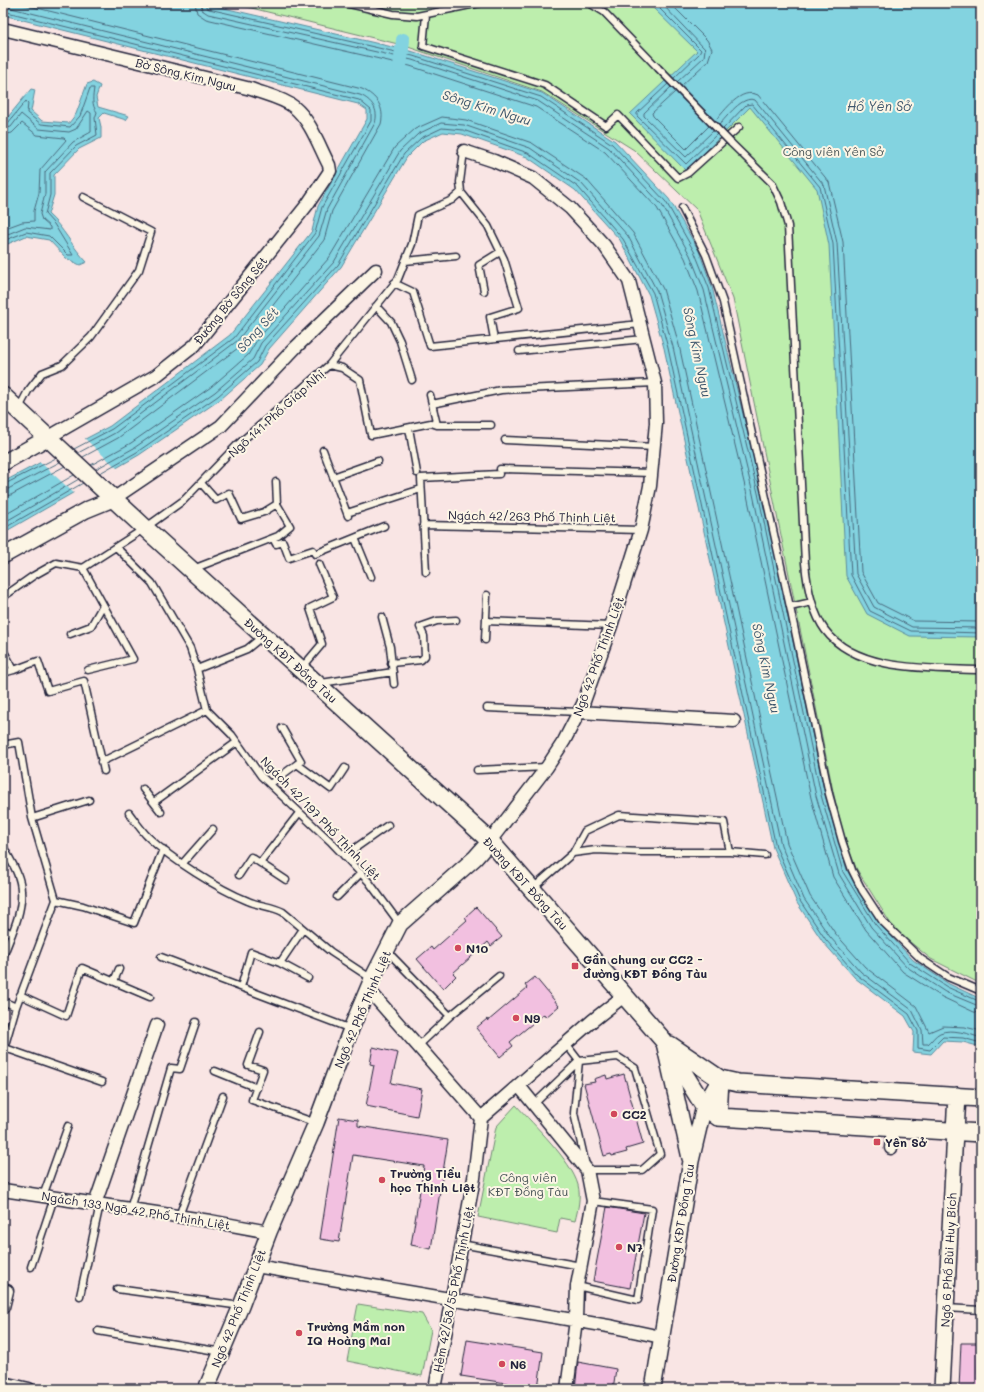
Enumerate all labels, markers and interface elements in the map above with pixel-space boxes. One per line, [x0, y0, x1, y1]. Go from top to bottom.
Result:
street label: Bờ Sông Kim Ngưu [134, 54, 238, 94]
water label: Sông Kim Ngưu [441, 85, 533, 129]
water label: Hồ Yên Sở [847, 97, 912, 114]
park label: Công viên Yên Sở [783, 143, 884, 159]
street label: Đường Bờ Sông Sét [190, 253, 270, 347]
water label: Sông Sét [233, 303, 281, 355]
water label: Sông Kim Ngưu [680, 305, 716, 399]
street label: Ngõ 141 Phố Giáp Nhị [225, 366, 327, 460]
street label: Ngách 42/263 Phố Thịnh Liệt [448, 507, 616, 525]
street label: Ngõ 42 Phố Thịnh Liệt [569, 594, 627, 718]
street label: Đường KĐT Đồng Tàu [241, 614, 341, 706]
water label: Sông Kim Ngưu [749, 621, 785, 715]
street label: Ngách 42/197 Phố Thịnh Liệt [258, 753, 384, 883]
street label: Đường KĐT Đồng Tàu [480, 833, 572, 933]
place label: N10 [466, 940, 488, 956]
marker: N10 [453, 943, 463, 953]
street label: Ngõ 42 Phố Thịnh Liệt [330, 948, 394, 1070]
place label: Gần chung cư CC2 - đường KĐT Đồng Tàu [583, 951, 708, 981]
marker: Gần chung cư CC2 - đường KĐT Đồng Tàu [570, 961, 580, 971]
place label: N9 [524, 1010, 540, 1026]
marker: N9 [511, 1013, 521, 1023]
place label: CC2 [622, 1106, 647, 1122]
marker: CC2 [609, 1109, 619, 1119]
place label: Yên Sở [885, 1134, 928, 1150]
marker: Yên Sở [872, 1137, 882, 1147]
street label: Đường KĐT Đồng Tàu [663, 1162, 697, 1284]
place label: Trường Tiểu học Thịnh Liệt [390, 1165, 476, 1195]
park label: Công viên KĐT Đồng Tàu [488, 1169, 568, 1199]
marker: Trường Tiểu học Thịnh Liệt [377, 1175, 387, 1185]
street label: Ngách 133 Ngõ 42 Phố Thịnh Liệt [41, 1187, 231, 1233]
street label: Ngõ 6 Phố Bùi Huy Bích [936, 1192, 960, 1328]
street label: Hẻm 42/58/55 Phố Thịnh Liệt [429, 1204, 477, 1374]
place label: N7 [627, 1239, 643, 1255]
marker: N7 [614, 1242, 624, 1252]
street label: Ngõ 42 Phố Thịnh Liệt [207, 1246, 269, 1370]
place label: Trường Mầm non IQ Hoàng Mai [307, 1318, 405, 1348]
marker: Trường Mầm non IQ Hoàng Mai [294, 1328, 304, 1338]
place label: N6 [510, 1356, 526, 1372]
marker: N6 [497, 1359, 507, 1369]

